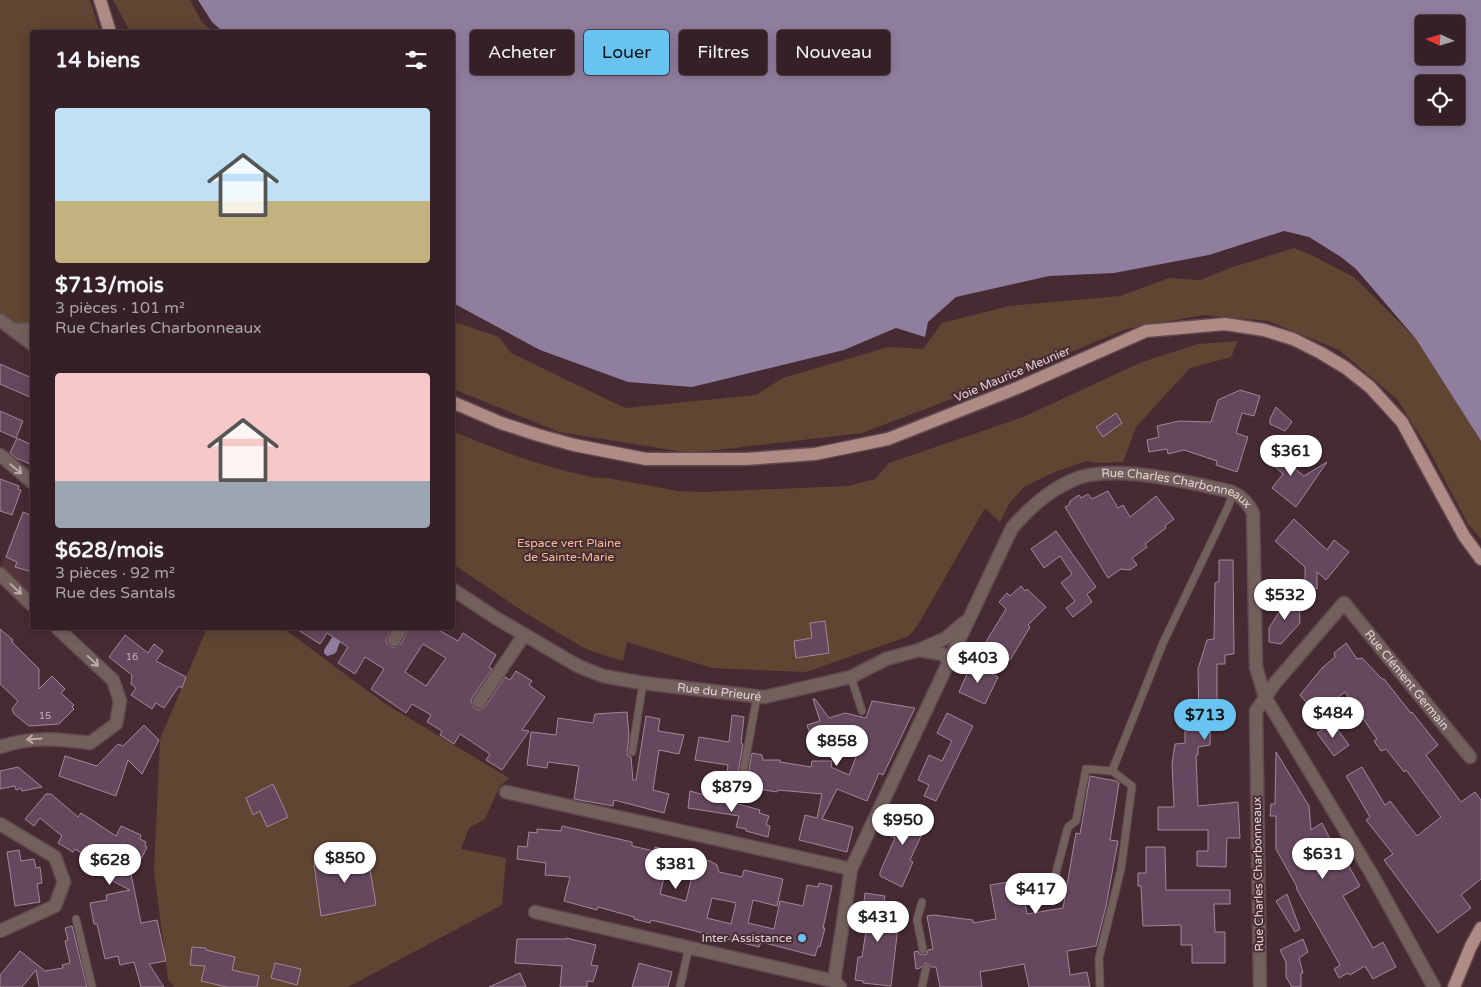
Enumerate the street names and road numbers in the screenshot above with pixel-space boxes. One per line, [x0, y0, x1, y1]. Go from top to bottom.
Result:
street label: Voie Maurice Meunier [952, 343, 1072, 405]
street label: Rue Charles Charbonneaux [1101, 466, 1255, 511]
street label: Rue Clément Germain [1362, 627, 1452, 733]
street label: Rue du Prieuré [676, 680, 762, 704]
street label: Rue Charles Charbonneaux [1250, 796, 1266, 952]

